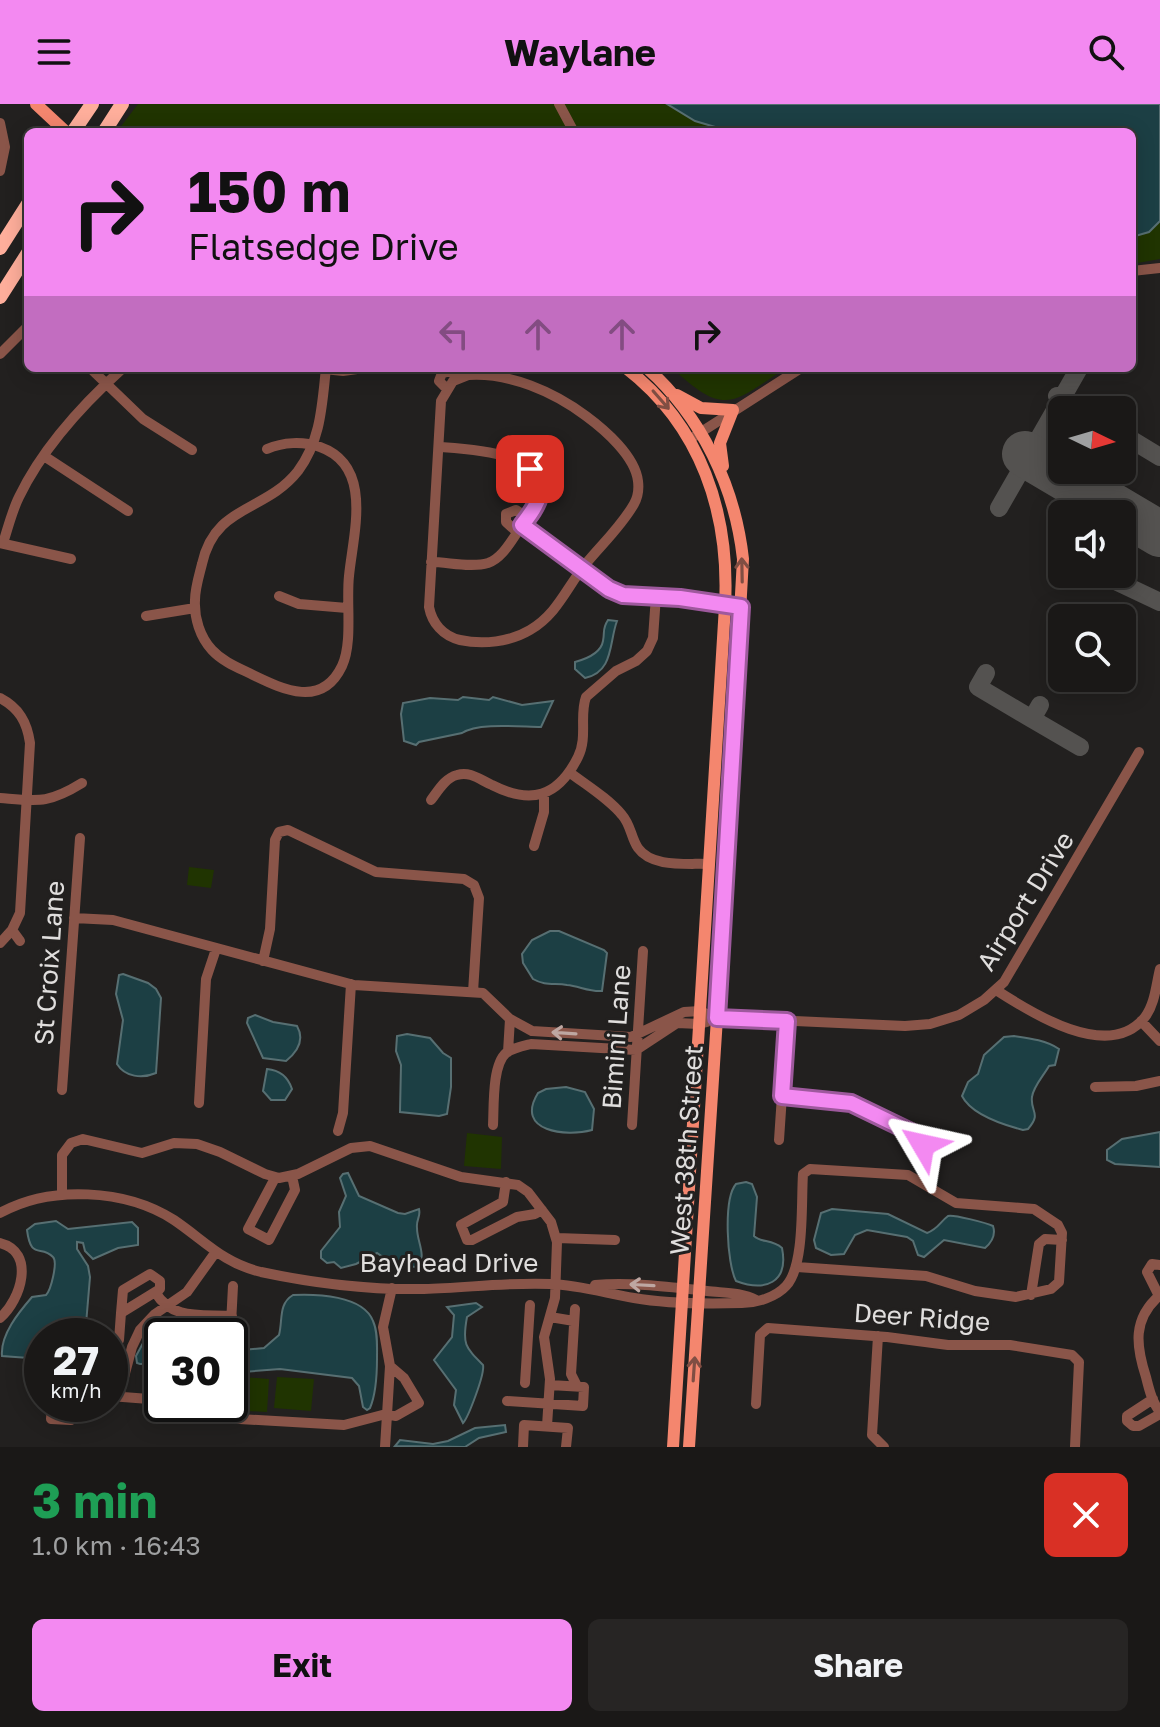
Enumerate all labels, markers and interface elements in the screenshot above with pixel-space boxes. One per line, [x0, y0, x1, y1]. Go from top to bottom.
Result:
icon: menu [32, 30, 76, 74]
icon: search [1084, 30, 1128, 74]
text: Waylane [504, 31, 656, 74]
text: 150 m [188, 157, 350, 224]
icon: right [56, 160, 160, 264]
text: Flatsedge Drive [188, 225, 459, 268]
icon: left [432, 312, 476, 356]
icon: ahead [516, 312, 560, 356]
icon: ahead [600, 312, 644, 356]
icon: right [684, 312, 728, 356]
one-way arrow [652, 390, 670, 410]
north arrow [1048, 396, 1136, 484]
map controls [1048, 396, 1136, 692]
pin [496, 435, 564, 503]
icon: arrive [508, 447, 552, 491]
button: sound [1048, 500, 1136, 588]
one-way arrow [734, 557, 750, 584]
button: search [1048, 604, 1136, 692]
street label: Airport Drive [970, 826, 1080, 976]
street label: St Croix Lane [28, 880, 70, 1046]
street label: Bimini Lane [595, 964, 637, 1110]
one-way arrow [551, 1025, 577, 1040]
street label: West 38th Street [663, 1044, 709, 1256]
position arrow [881, 1103, 965, 1187]
street label: Bayhead Drive [360, 1247, 538, 1278]
one-way arrow [629, 1278, 656, 1293]
street label: Deer Ridge [853, 1297, 991, 1337]
speed limit sign: 30 [144, 1318, 248, 1422]
text: 27 [53, 1336, 99, 1384]
one-way arrow [687, 1356, 702, 1383]
text: km/h [51, 1378, 101, 1402]
text: 3 min [32, 1471, 157, 1529]
button: close [1044, 1473, 1128, 1557]
text: 1.0 km · 16:43 [32, 1530, 201, 1561]
button: Exit [32, 1619, 572, 1711]
button: Share [588, 1619, 1128, 1711]

